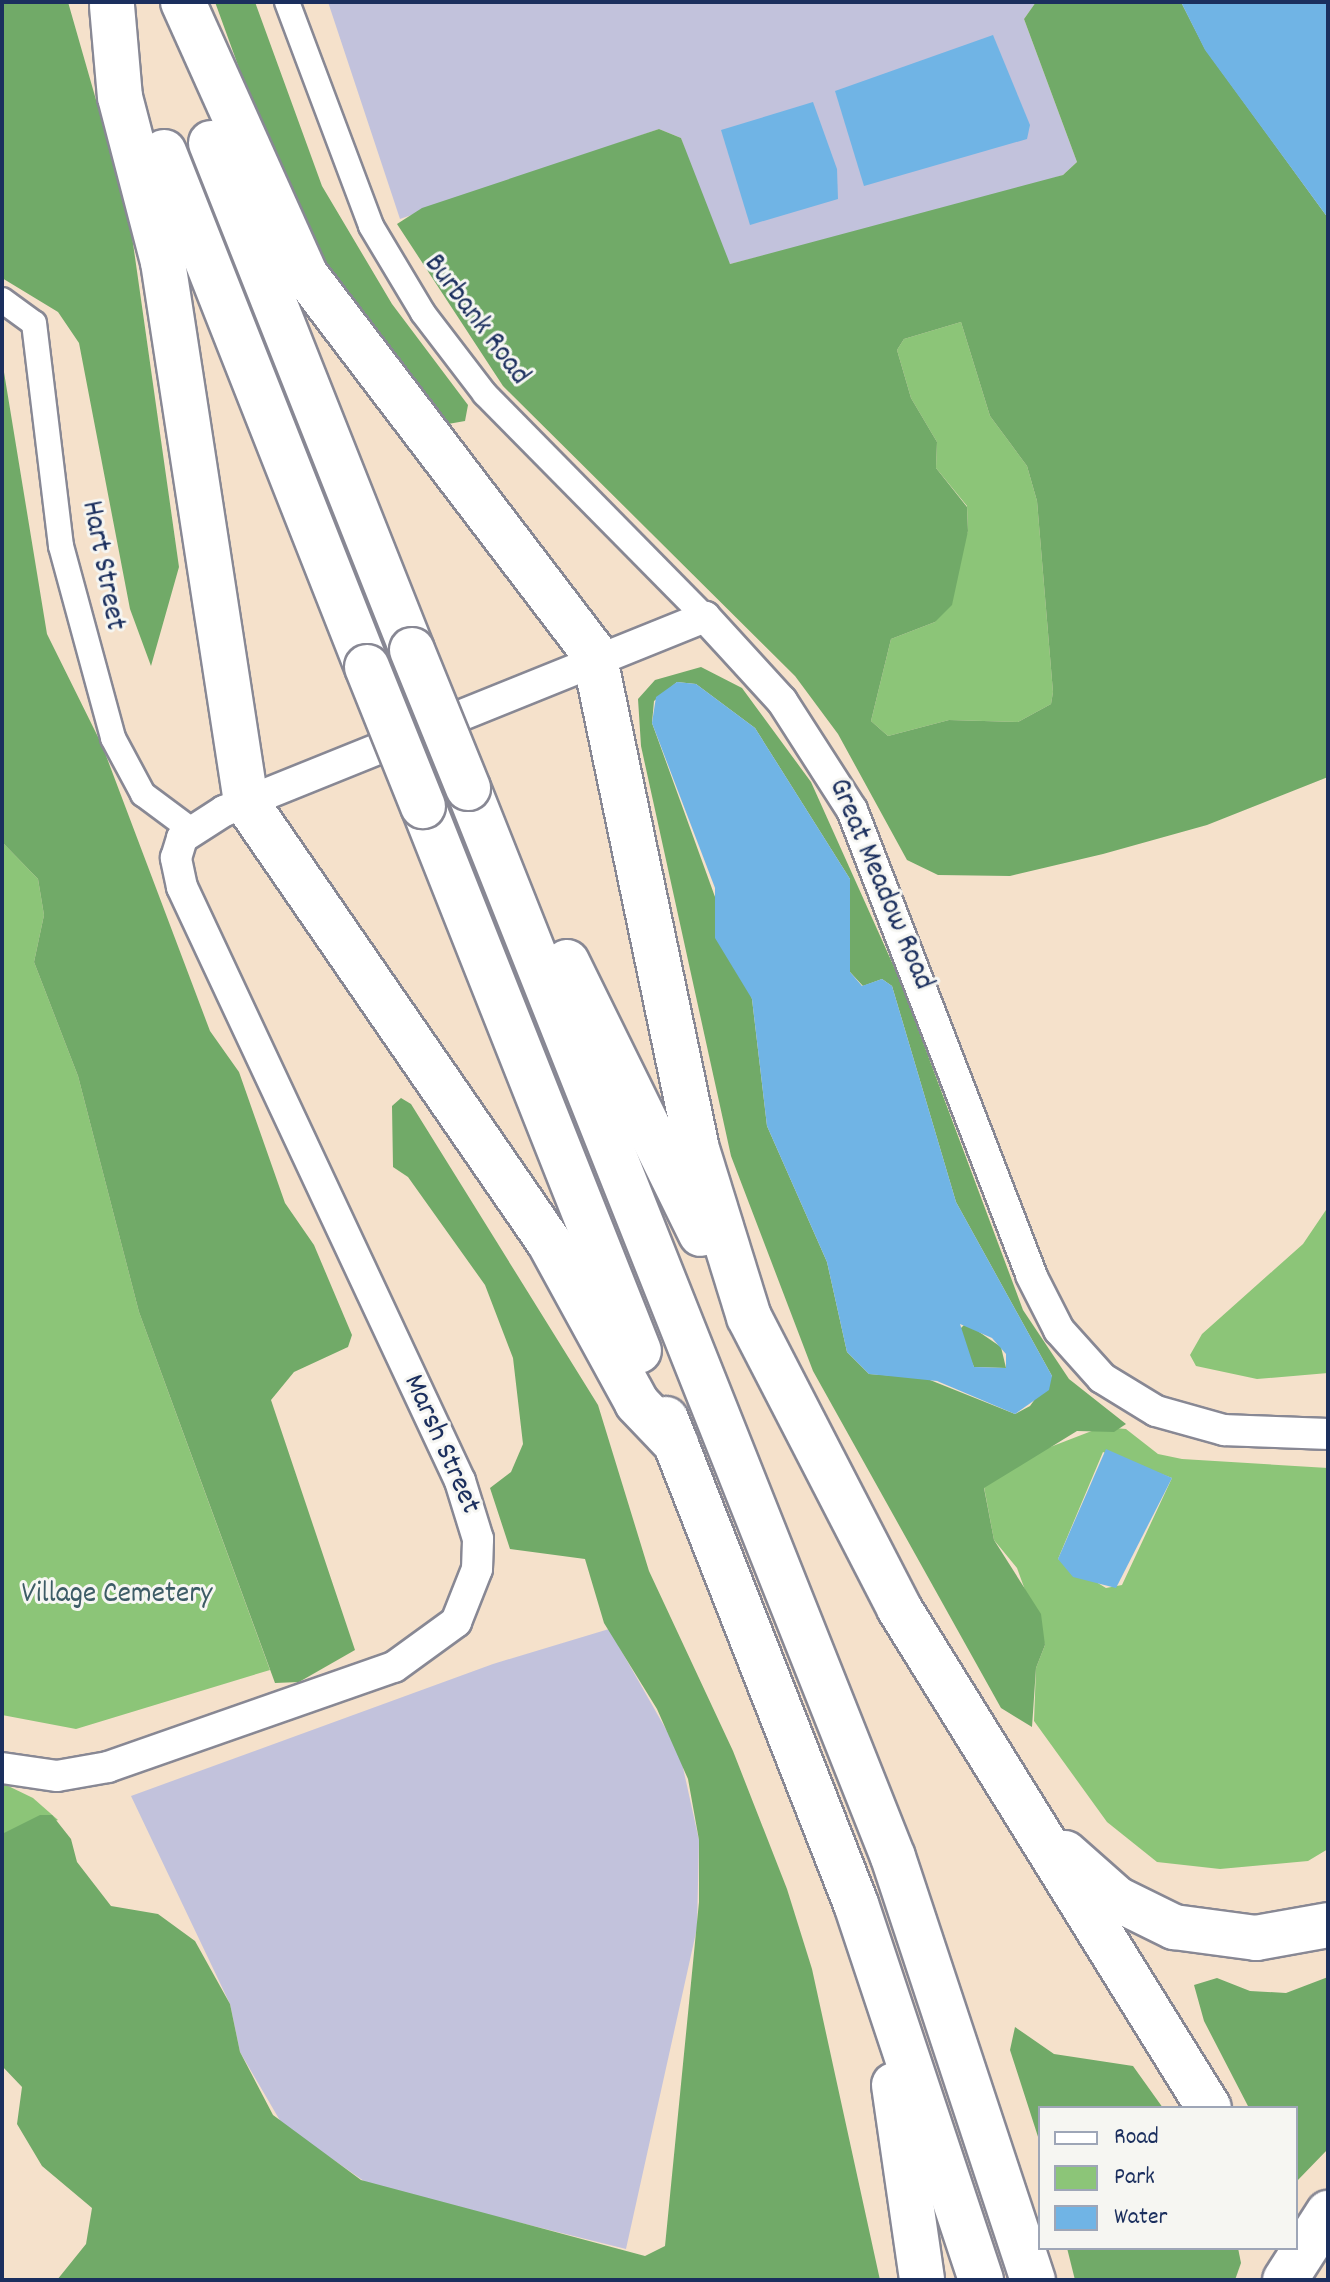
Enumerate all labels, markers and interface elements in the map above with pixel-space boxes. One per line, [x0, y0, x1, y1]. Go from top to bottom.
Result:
street label: Burbank Road [414, 248, 536, 394]
street label: Hart Street [71, 498, 131, 634]
street label: Great Meadow Road [818, 774, 940, 996]
street label: Marsh Street [393, 1370, 487, 1520]
park label: Village Cemetery [22, 1578, 212, 1614]
legend [1038, 2106, 1298, 2250]
text: Road [1114, 2121, 1159, 2155]
text: Park [1114, 2161, 1155, 2195]
text: Water [1114, 2201, 1167, 2235]

